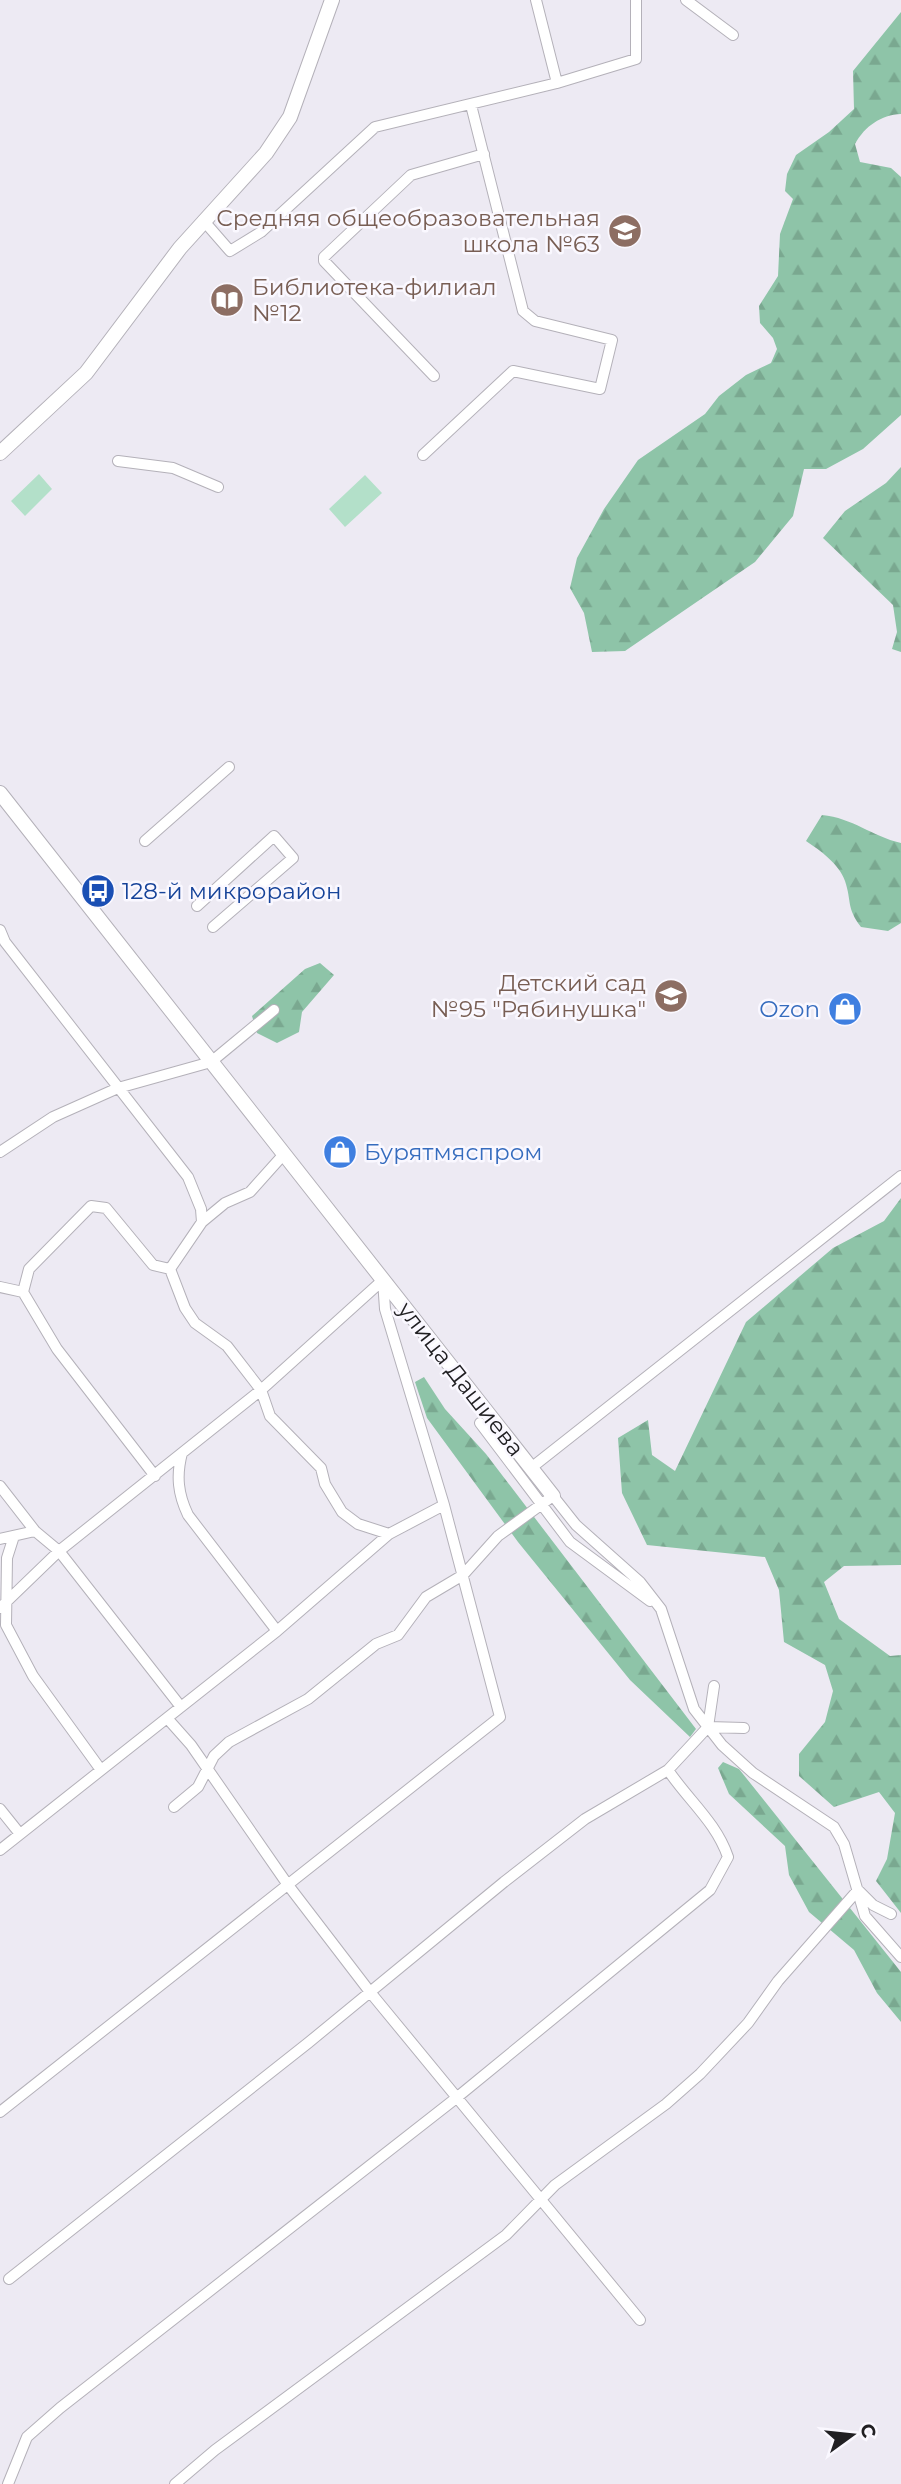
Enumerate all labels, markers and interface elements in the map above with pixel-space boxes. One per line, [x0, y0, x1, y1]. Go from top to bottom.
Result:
place label: Средняя общеобразовательная школа №63 [216, 204, 600, 258]
school or university icon: Средняя общеобразовательная школа №63 [606, 212, 644, 250]
place label: Библиотека-филиал №12 [252, 273, 496, 327]
library icon: Библиотека-филиал №12 [208, 281, 246, 319]
bus stop icon: 128-й микрорайон [79, 872, 117, 910]
place label: 128-й микрорайон [122, 877, 342, 905]
place label: Детский сад №95 "Рябинушка" [431, 969, 646, 1023]
school or university icon: Детский сад №95 "Рябинушка" [652, 977, 690, 1015]
shop icon: Ozon [826, 990, 864, 1028]
place label: Ozon [759, 995, 820, 1023]
shop icon: Бурятмяспром [321, 1133, 359, 1171]
place label: Бурятмяспром [364, 1138, 543, 1166]
street label: улица Дашиева [391, 1295, 530, 1462]
north arrow [817, 2400, 887, 2470]
text: С [855, 2421, 881, 2441]

